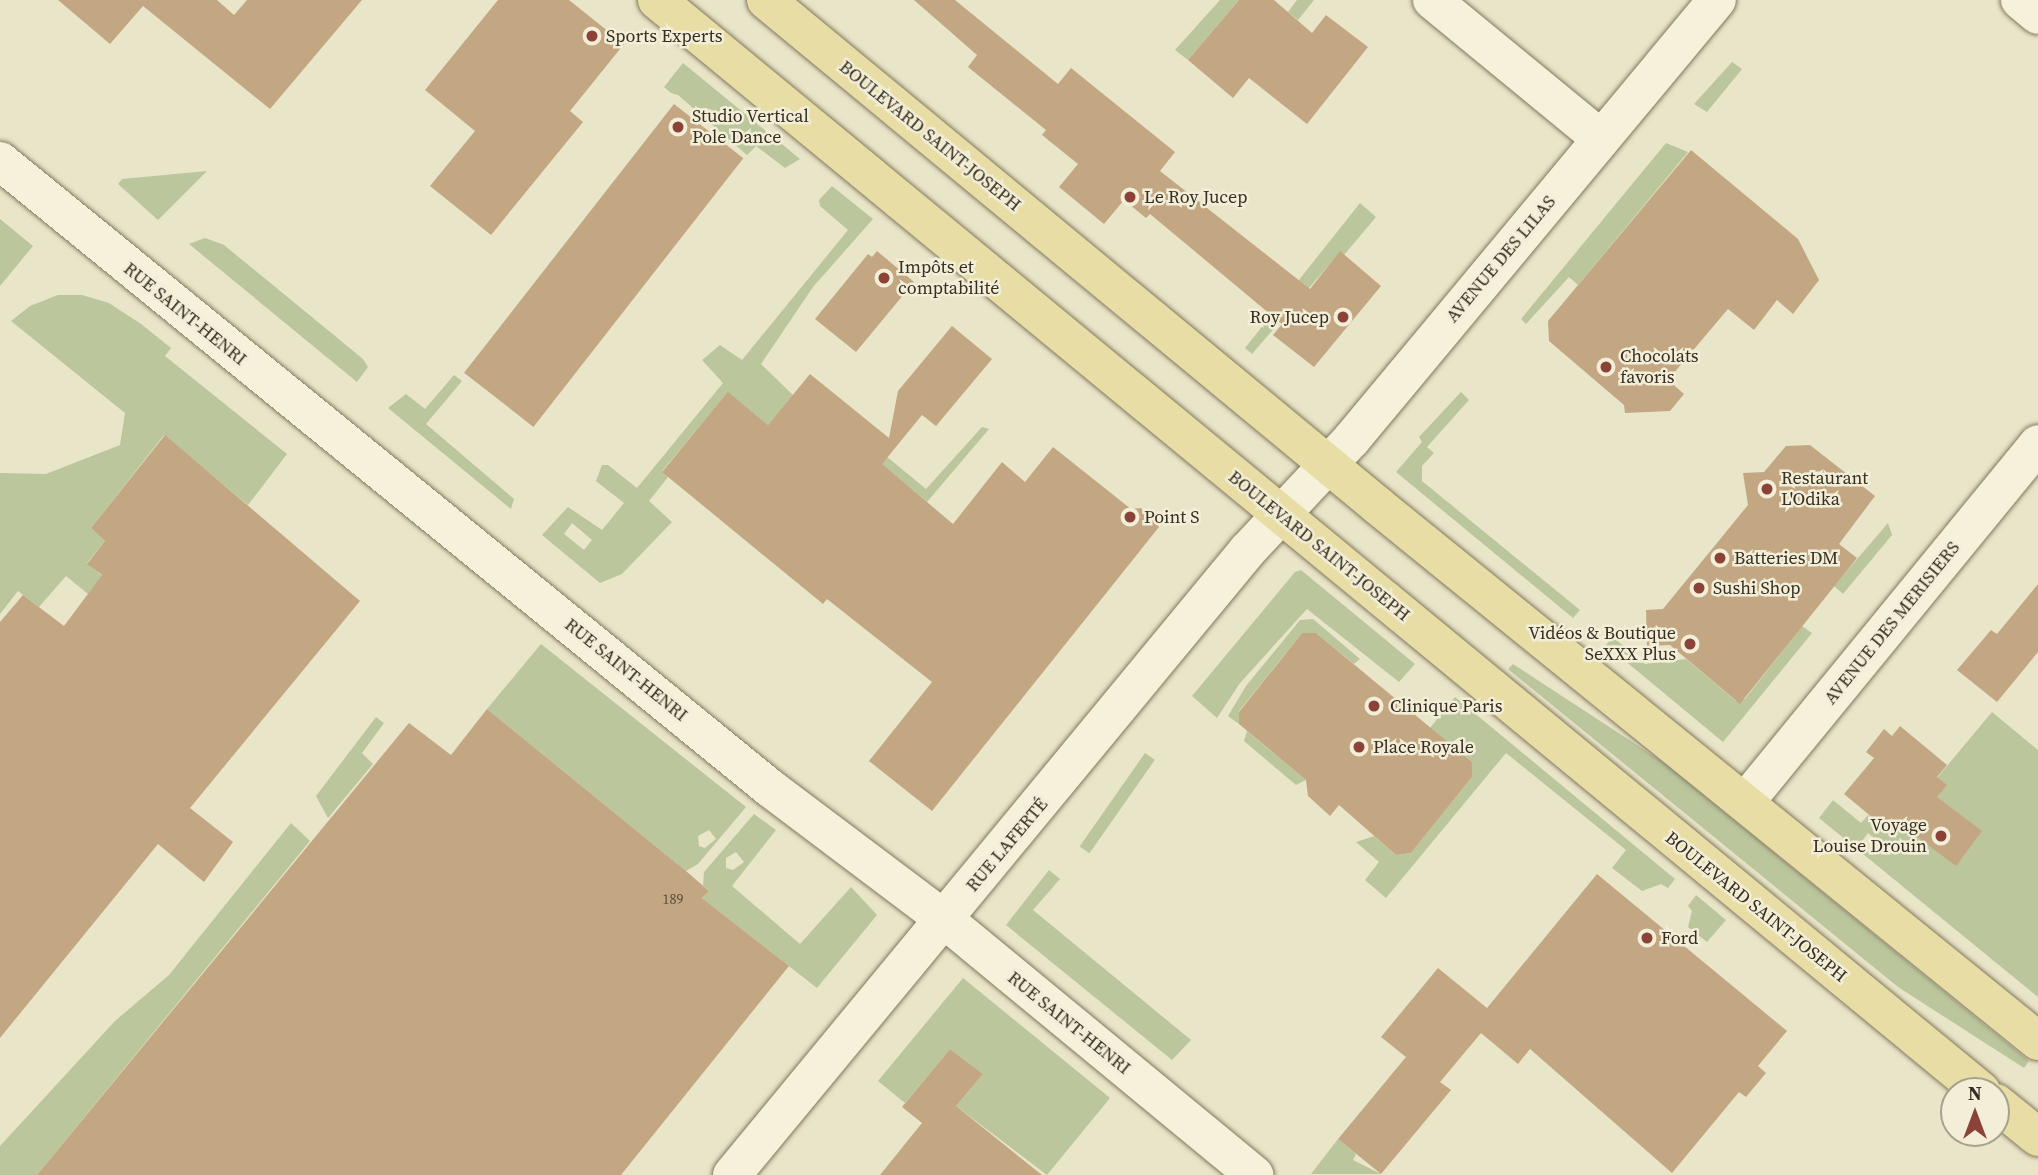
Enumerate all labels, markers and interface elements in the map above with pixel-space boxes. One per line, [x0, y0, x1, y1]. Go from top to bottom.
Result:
place label: Sports Experts [606, 25, 722, 47]
marker: Sports Experts [584, 28, 600, 44]
street label: BOULEVARD SAINT-JOSEPH [835, 56, 1025, 216]
place label: Studio Vertical Pole Dance [692, 106, 809, 148]
marker: Studio Vertical Pole Dance [670, 119, 686, 135]
place label: Le Roy Jucep [1144, 186, 1248, 208]
marker: Le Roy Jucep [1122, 189, 1138, 205]
street label: AVENUE DES LILAS [1442, 191, 1560, 327]
place label: Impôts et comptabilité [898, 257, 999, 300]
street label: RUE SAINT-HENRI [119, 258, 251, 370]
marker: Impôts et comptabilité [876, 270, 892, 286]
place label: Roy Jucep [1250, 306, 1329, 328]
marker: Roy Jucep [1335, 309, 1351, 325]
place label: Chocolats favoris [1620, 346, 1699, 388]
marker: Chocolats favoris [1598, 359, 1614, 375]
street label: BOULEVARD SAINT-JOSEPH [1224, 466, 1414, 626]
place label: Restaurant L'Odika [1781, 468, 1868, 510]
marker: Restaurant L'Odika [1759, 481, 1775, 497]
place label: Point S [1144, 506, 1200, 528]
marker: Point S [1122, 509, 1138, 525]
street label: AVENUE DES MERISIERS [1820, 537, 1964, 709]
place label: Batteries DM [1734, 547, 1838, 569]
marker: Batteries DM [1712, 550, 1728, 566]
place label: Sushi Shop [1713, 577, 1801, 599]
marker: Sushi Shop [1691, 580, 1707, 596]
street label: RUE SAINT-HENRI [560, 614, 692, 726]
place label: Vidéos & Boutique SeXXX Plus [1528, 623, 1676, 666]
marker: Vidéos & Boutique SeXXX Plus [1682, 636, 1698, 652]
place label: Clinique Paris [1390, 695, 1503, 717]
marker: Clinique Paris [1364, 696, 1384, 716]
place label: Place Royale [1373, 736, 1474, 758]
marker: Place Royale [1351, 739, 1367, 755]
street label: RUE LAFERTÉ [962, 794, 1052, 896]
place label: Voyage Louise Drouin [1813, 815, 1927, 858]
street label: BOULEVARD SAINT-JOSEPH [1661, 827, 1851, 987]
marker: Voyage Louise Drouin [1933, 828, 1949, 844]
house number: 189 [663, 891, 683, 907]
place label: Ford [1661, 927, 1698, 949]
marker: Ford [1639, 930, 1655, 946]
street label: RUE SAINT-HENRI [1003, 967, 1135, 1079]
north arrow [1940, 1077, 2010, 1147]
text: N [1968, 1080, 1982, 1106]

